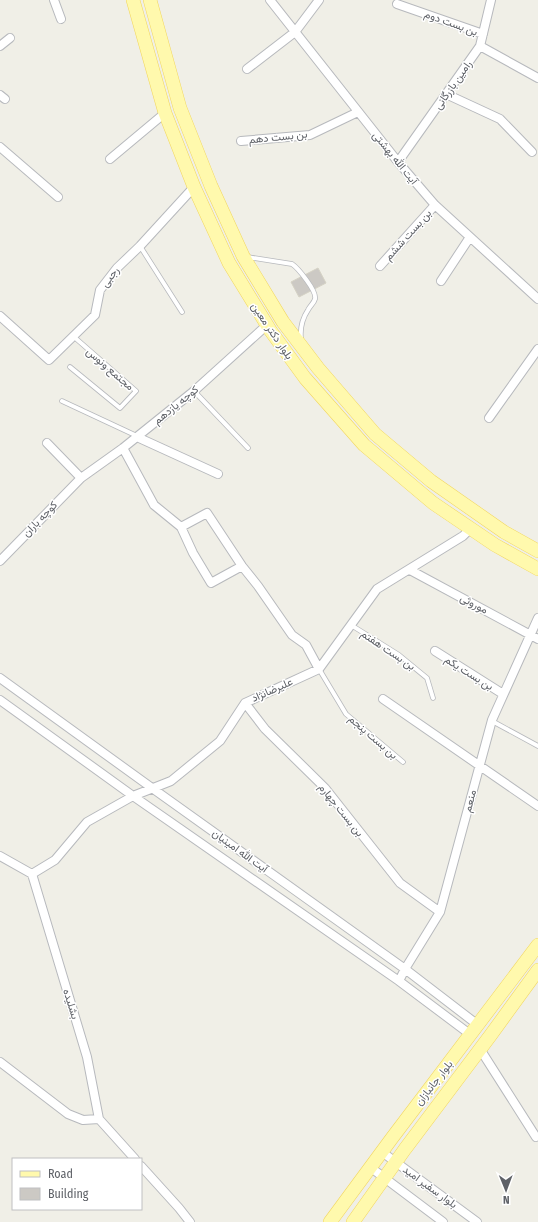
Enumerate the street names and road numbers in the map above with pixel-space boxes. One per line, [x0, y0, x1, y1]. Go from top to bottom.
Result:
street label: بن بست دوم [422, 7, 479, 40]
street label: رامین بازرگانی [431, 58, 475, 112]
street label: بن بست دهم [248, 127, 308, 148]
street label: آیت الله بهشتی [370, 129, 421, 188]
street label: بن بست ششم [382, 207, 435, 264]
street label: رجبی [98, 264, 122, 290]
street label: بلوار دکتر معین [248, 300, 296, 362]
street label: مجتمع ونوس [83, 345, 137, 394]
street label: کوچه یازدهم [151, 383, 202, 428]
street label: کوچه باران [20, 498, 61, 540]
street label: موروثی [458, 591, 490, 617]
street label: بن بست هفتم [358, 627, 418, 674]
street label: بن بست یکم [442, 653, 496, 694]
street label: علیرضانژاد [249, 675, 295, 705]
street label: بن بست پنجم [345, 712, 400, 763]
street label: بن بست چهارم [315, 781, 366, 840]
street label: منعم [461, 788, 480, 814]
street label: آیت الله امینیان [210, 826, 272, 876]
street label: بشلیده [60, 987, 82, 1021]
street label: بلوار جانبازان [412, 1058, 456, 1108]
street label: بلوار سفیر امید [400, 1163, 460, 1211]

